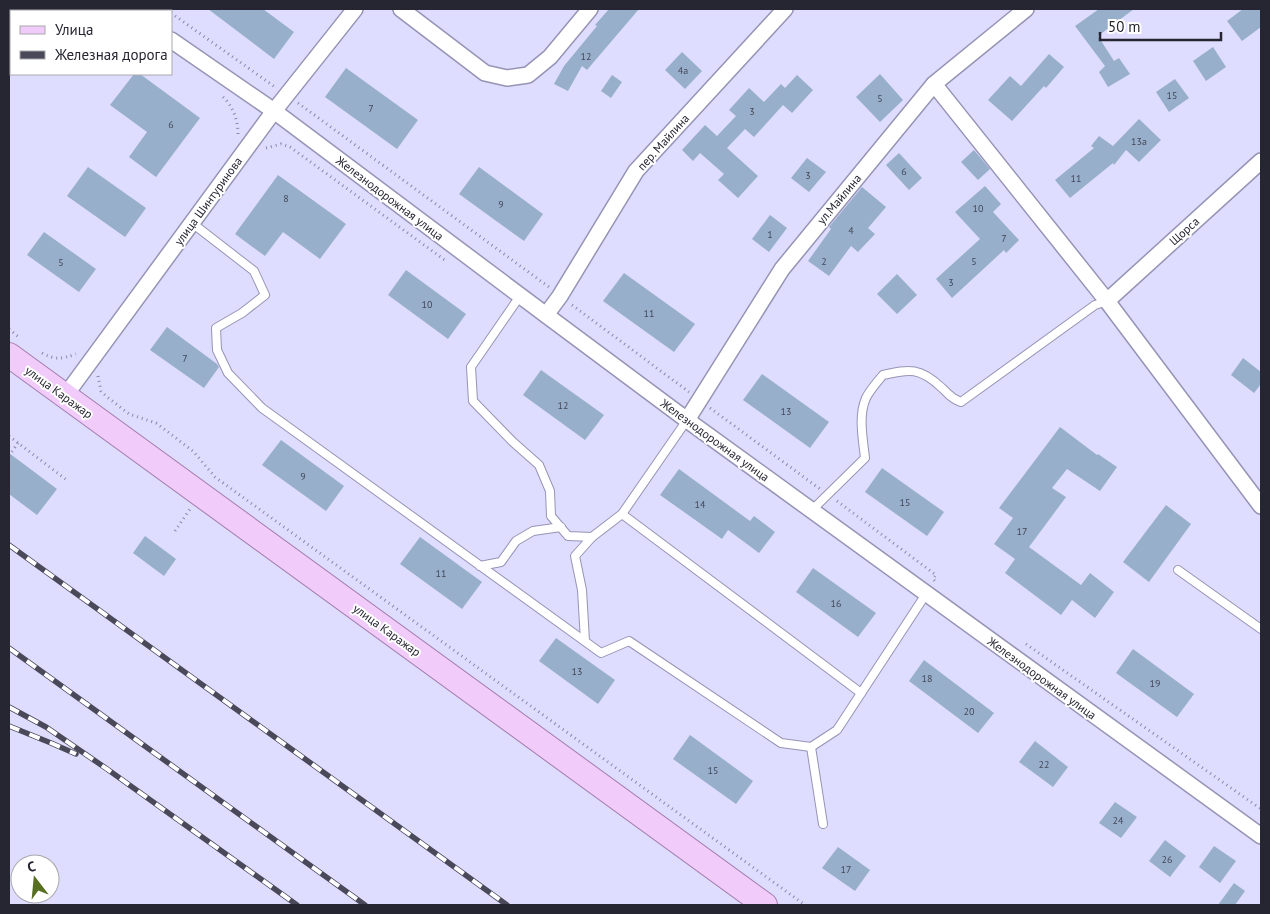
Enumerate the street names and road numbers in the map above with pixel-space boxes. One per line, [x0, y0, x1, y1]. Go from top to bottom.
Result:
street label: пер. Майлина [634, 111, 692, 173]
street label: Железнодорожная улица [332, 152, 447, 243]
street label: улица Шинтуринова [171, 154, 245, 248]
street label: ул.Майлина [814, 171, 864, 227]
street label: Щорса [1166, 214, 1202, 248]
street label: улица Каражар [22, 362, 96, 422]
street label: Железнодорожная улица [657, 395, 772, 485]
street label: улица Каражар [350, 600, 424, 660]
street label: Железнодорожная улица [984, 633, 1099, 723]

